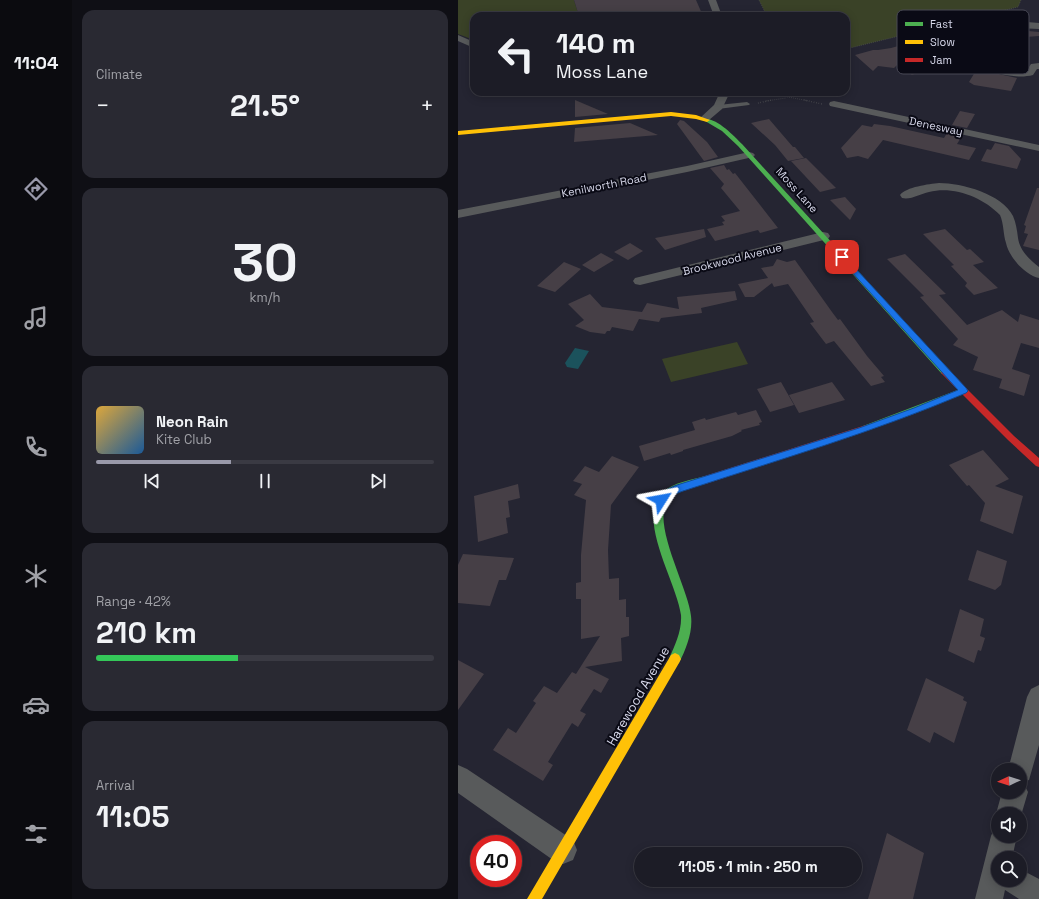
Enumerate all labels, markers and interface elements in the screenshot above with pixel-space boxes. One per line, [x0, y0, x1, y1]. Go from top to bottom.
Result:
legend [897, 10, 1029, 74]
text: Fast [930, 17, 953, 31]
text: 140 m [556, 25, 636, 61]
icon: left [490, 28, 542, 80]
text: Slow [930, 35, 955, 49]
text: 11:04 [14, 51, 58, 74]
text: Jam [930, 53, 952, 67]
text: Moss Lane [556, 60, 648, 83]
text: Climate [96, 66, 142, 83]
text: 21.5° [230, 86, 300, 125]
text: − [96, 91, 110, 119]
text: + [420, 91, 434, 119]
street label: Denesway [908, 113, 964, 139]
street label: Moss Lane [773, 164, 821, 216]
street label: Kenilworth Road [560, 170, 648, 200]
icon: directions [22, 175, 50, 203]
text: 30 [232, 230, 298, 296]
street label: Brookwood Avenue [681, 240, 783, 278]
pin [825, 240, 859, 274]
icon: arrive [831, 246, 853, 268]
text: km/h [250, 289, 280, 306]
icon: music [22, 304, 50, 332]
text: Neon Rain [156, 412, 228, 431]
text: Kite Club [156, 431, 212, 448]
icon: phone [22, 433, 50, 461]
icon: previous [141, 470, 163, 492]
icon: pause [254, 470, 276, 492]
icon: next [367, 470, 389, 492]
position arrow [640, 479, 682, 521]
icon: climate [22, 562, 50, 590]
text: Range · 42% [96, 593, 171, 610]
text: 210 km [96, 613, 197, 652]
street label: Harewood Avenue [603, 643, 673, 749]
icon: car [22, 691, 50, 719]
north arrow [991, 763, 1027, 799]
map controls [991, 763, 1027, 887]
text: Arrival [96, 777, 135, 794]
text: 11:05 [96, 797, 170, 836]
button: sound [991, 807, 1027, 843]
icon: filters [22, 820, 50, 848]
speed limit sign: 40 [470, 835, 522, 887]
button: search [991, 851, 1027, 887]
text: 11:05 · 1 min · 250 m [678, 857, 818, 876]

